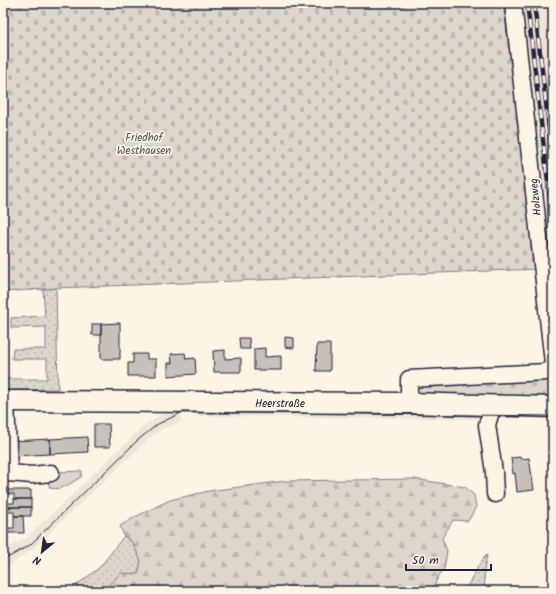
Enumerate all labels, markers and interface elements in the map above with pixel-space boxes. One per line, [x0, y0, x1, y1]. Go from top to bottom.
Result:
park label: Friedhof Westhausen [117, 129, 171, 160]
street label: Holzweg [525, 177, 547, 216]
street label: Heerstraße [255, 395, 305, 413]
north arrow [22, 532, 62, 572]
scale bar [406, 546, 491, 572]
text: N [30, 550, 45, 569]
text: 50 m [412, 551, 439, 570]

